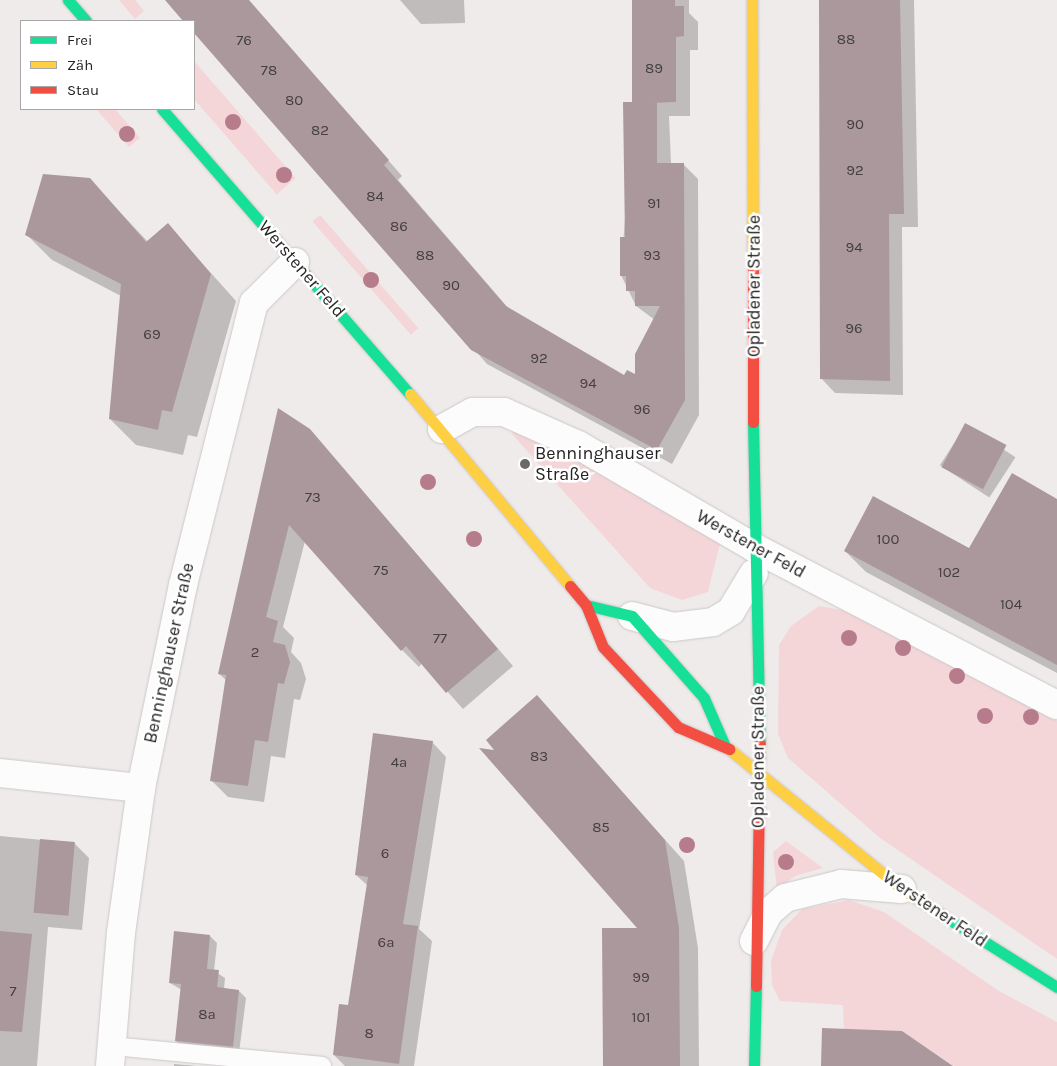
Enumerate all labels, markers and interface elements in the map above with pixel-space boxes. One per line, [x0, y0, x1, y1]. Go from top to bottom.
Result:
legend [20, 20, 195, 110]
text: Frei [67, 31, 92, 49]
house number: 88 [837, 31, 855, 49]
house number: 76 [236, 32, 252, 50]
text: Zäh [67, 56, 93, 74]
house number: 89 [645, 60, 663, 78]
house number: 78 [261, 62, 277, 80]
text: Stau [67, 81, 99, 99]
house number: 80 [285, 92, 303, 110]
house number: 90 [846, 116, 864, 134]
house number: 82 [311, 122, 329, 140]
house number: 92 [846, 162, 864, 180]
house number: 84 [366, 188, 384, 206]
house number: 91 [647, 195, 661, 213]
street label: Opladener Straße [743, 215, 765, 357]
street label: Werstener Feld [254, 216, 350, 322]
house number: 86 [390, 218, 408, 236]
house number: 94 [845, 239, 863, 257]
house number: 88 [416, 247, 434, 265]
house number: 93 [643, 247, 661, 265]
house number: 90 [442, 277, 460, 295]
house number: 96 [845, 320, 863, 338]
house number: 69 [143, 326, 161, 344]
house number: 92 [530, 350, 548, 368]
house number: 94 [579, 375, 597, 393]
house number: 96 [633, 401, 651, 419]
place label: Benninghauser Straße [535, 443, 660, 486]
marker: Benninghauser Straße [519, 458, 531, 470]
house number: 73 [305, 489, 321, 507]
street label: Werstener Feld [693, 505, 809, 583]
house number: 100 [877, 531, 899, 549]
street label: Benninghauser Straße [139, 561, 199, 745]
house number: 75 [373, 562, 389, 580]
house number: 102 [938, 564, 960, 582]
house number: 104 [1000, 596, 1022, 614]
house number: 77 [433, 630, 447, 648]
house number: 2 [251, 644, 259, 662]
street label: Opladener Straße [747, 686, 769, 828]
house number: 83 [530, 748, 548, 766]
house number: 4a [391, 754, 407, 772]
house number: 85 [592, 819, 610, 837]
house number: 6 [381, 845, 389, 863]
street label: Werstener Feld [879, 866, 991, 952]
house number: 6a [378, 934, 394, 952]
house number: 99 [632, 969, 650, 987]
house number: 7 [9, 983, 17, 1001]
house number: 8a [198, 1006, 216, 1024]
house number: 101 [632, 1009, 650, 1027]
house number: 8 [364, 1025, 374, 1043]

